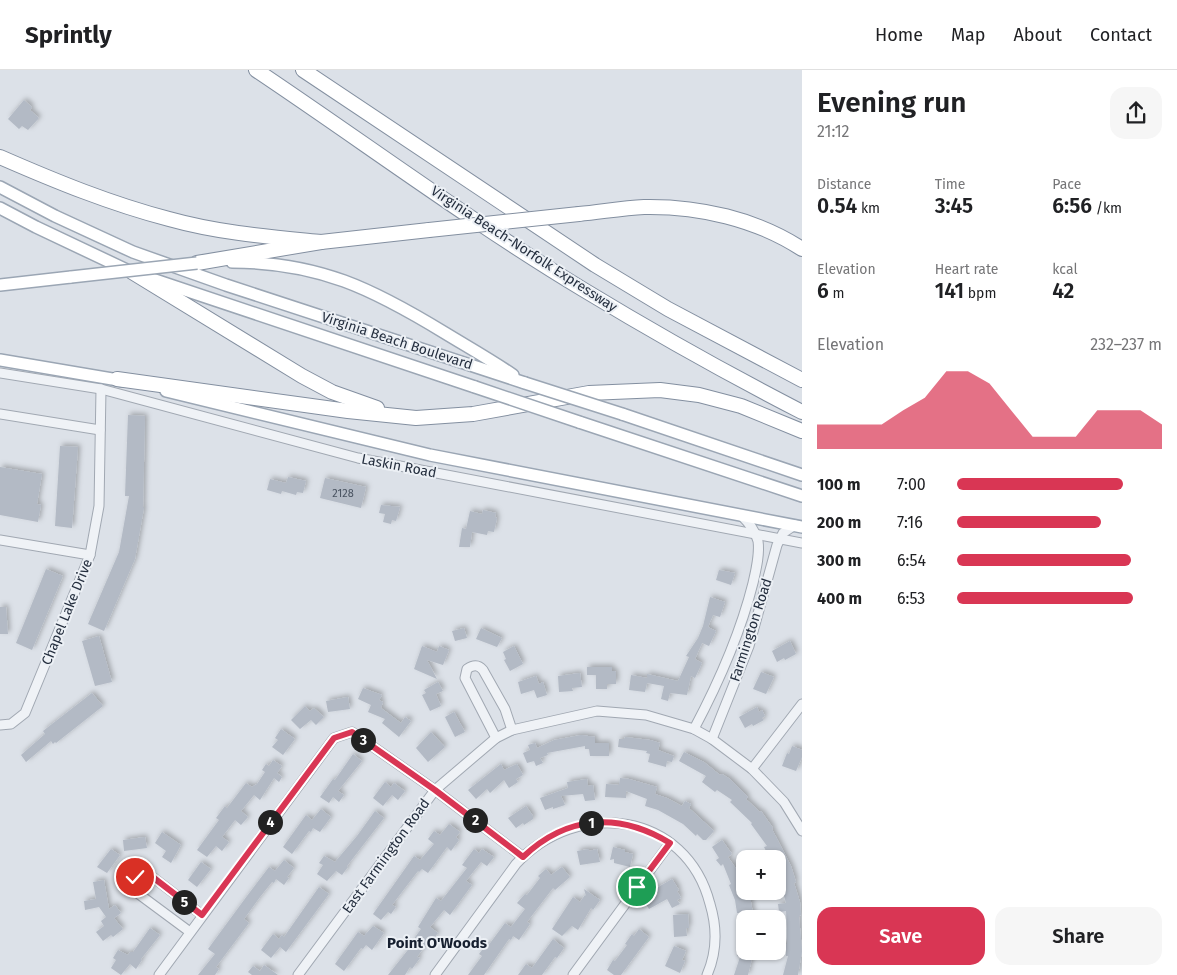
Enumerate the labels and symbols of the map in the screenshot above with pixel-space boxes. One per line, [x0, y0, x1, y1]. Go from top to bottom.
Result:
street label: Virginia Beach-Norfolk Expressway [428, 182, 620, 316]
street label: Virginia Beach Boulevard [319, 309, 475, 373]
street label: Laskin Road [360, 450, 438, 482]
house number: 2128 [332, 487, 354, 500]
street label: Chapel Lake Drive [38, 556, 96, 668]
street label: Farmington Road [726, 576, 776, 684]
pin: 3 [350, 728, 376, 752]
street label: East Farmington Road [339, 795, 433, 917]
pin: 2 [462, 808, 488, 832]
pin: 4 [258, 810, 282, 834]
pin: 1 [578, 810, 604, 836]
pin [114, 856, 156, 898]
pin [616, 866, 658, 908]
pin: 5 [172, 890, 196, 914]
district label: Point O'Woods [387, 934, 487, 952]

